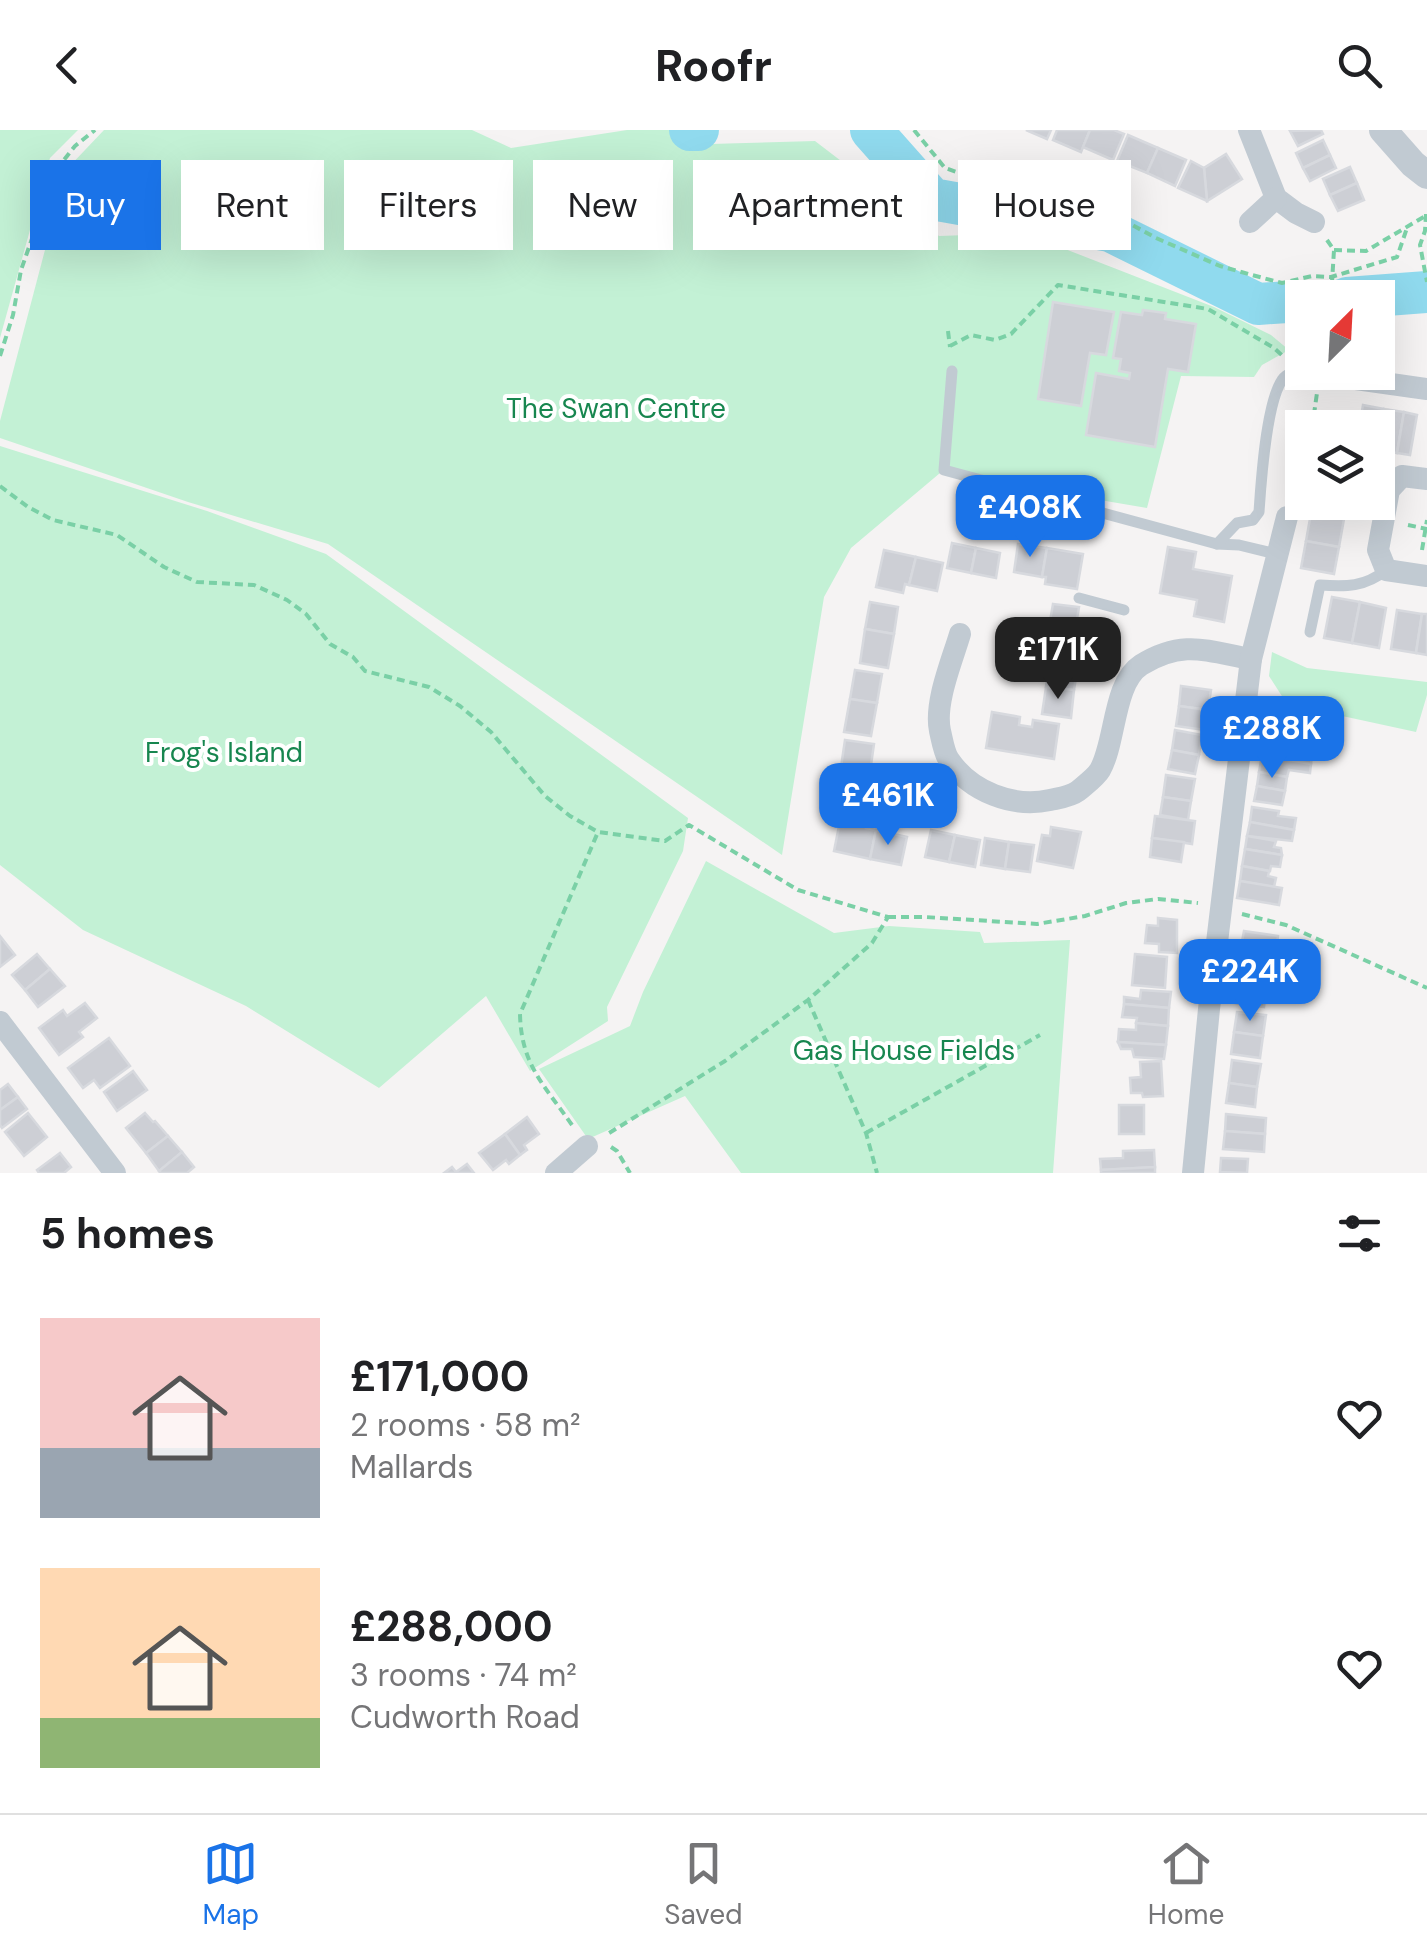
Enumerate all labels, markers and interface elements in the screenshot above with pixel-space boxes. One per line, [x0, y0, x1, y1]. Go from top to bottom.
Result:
text: Roofr [655, 36, 772, 95]
icon: back [40, 38, 95, 93]
icon: search [1332, 38, 1387, 93]
chip: Buy [30, 160, 161, 250]
chip: Rent [181, 160, 324, 250]
chip: Filters [344, 160, 513, 250]
chip: New [533, 160, 673, 250]
chip: Apartment [693, 160, 938, 250]
chip: House [958, 160, 1131, 250]
north arrow [1285, 280, 1395, 390]
map controls [1285, 280, 1395, 520]
park label: The Swan Centre [506, 390, 726, 427]
button: layers [1285, 410, 1395, 520]
pin: £408K [960, 475, 1100, 560]
text: £408K [978, 486, 1082, 528]
pin: £171K [988, 617, 1128, 702]
text: £171K [1017, 628, 1099, 670]
pin: £288K [1202, 696, 1342, 781]
text: £288K [1222, 707, 1322, 749]
park label: Frog's Island [145, 734, 303, 771]
pin: £461K [818, 763, 958, 848]
text: £461K [841, 774, 935, 816]
pin: £224K [1180, 939, 1320, 1024]
text: £224K [1201, 950, 1299, 992]
park label: Gas House Fields [793, 1032, 1015, 1069]
text: 5 homes [40, 1206, 215, 1261]
icon: filters [1332, 1206, 1387, 1261]
text: £171,000 [350, 1349, 529, 1404]
icon: home [120, 1358, 240, 1478]
icon: heart [1332, 1391, 1387, 1446]
text: 2 rooms · 58 m² [350, 1404, 581, 1446]
text: Mallards [350, 1446, 473, 1488]
text: £288,000 [350, 1599, 552, 1654]
icon: home [120, 1608, 240, 1728]
icon: heart [1332, 1641, 1387, 1696]
text: 3 rooms · 74 m² [350, 1654, 577, 1696]
text: Cudworth Road [350, 1696, 580, 1738]
tab: Map [203, 1836, 259, 1933]
tab: Saved [664, 1836, 743, 1933]
tab: Home [1148, 1836, 1224, 1933]

